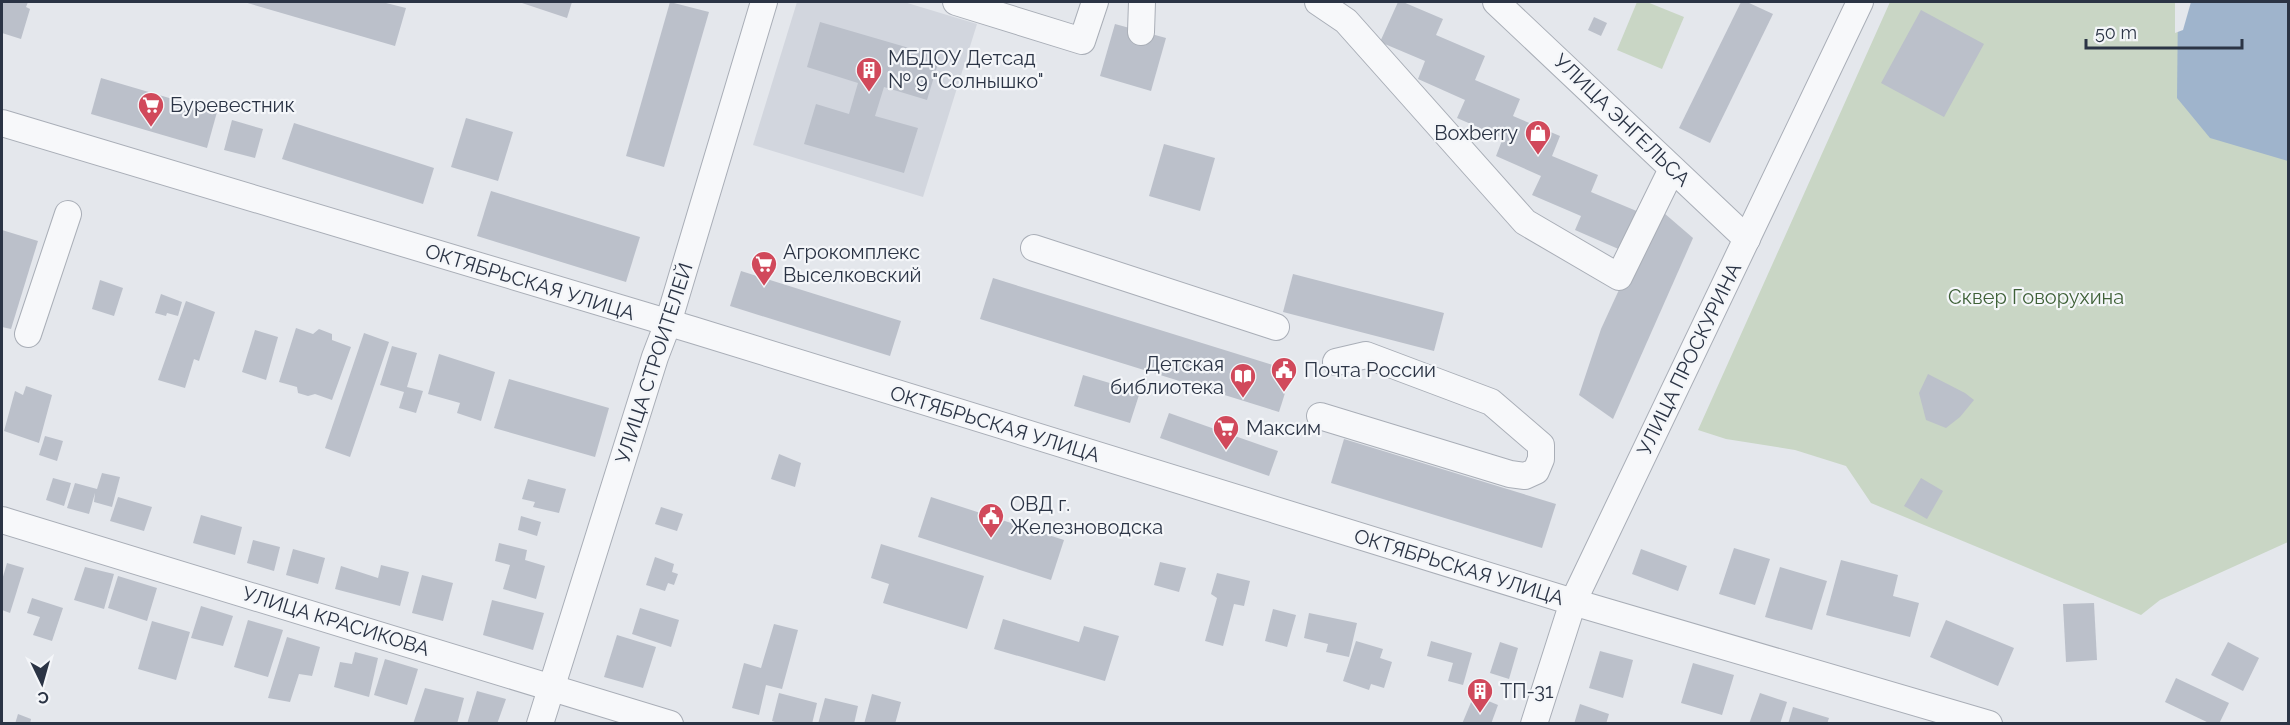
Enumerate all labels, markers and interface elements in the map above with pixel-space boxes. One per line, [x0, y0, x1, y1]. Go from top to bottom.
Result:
scale bar [2086, 12, 2242, 50]
text: 50 m [2095, 22, 2137, 43]
place label: МБДОУ Детсад № 9 "Солнышко" [888, 46, 1044, 93]
street label: УЛИЦА ЭНГЕЛЬСА [1549, 49, 1695, 192]
building icon: МБДОУ Детсад № 9 "Солнышко" [854, 55, 884, 93]
supermarket icon: Буревестник [136, 90, 166, 128]
place label: Буревестник [170, 93, 295, 117]
shop icon: Boxberry [1523, 118, 1553, 156]
place label: Boxberry [1434, 121, 1518, 145]
street label: ОКТЯБРЬСКАЯ УЛИЦА [422, 239, 638, 325]
place label: Агрокомплекс Выселковский [783, 240, 921, 287]
supermarket icon: Агрокомплекс Выселковский [749, 249, 779, 287]
street label: УЛИЦА ПРОСКУРИНА [1632, 258, 1746, 459]
street label: УЛИЦА СТРОИТЕЛЕЙ [610, 260, 698, 466]
park label: Сквер Говорухина [1948, 285, 2124, 309]
place label: Детская библиотека [1110, 352, 1224, 399]
public building icon: Почта России [1269, 355, 1299, 393]
place label: Почта России [1304, 358, 1436, 382]
library icon: Детская библиотека [1228, 361, 1258, 399]
street label: ОКТЯБРЬСКАЯ УЛИЦА [887, 381, 1103, 467]
supermarket icon: Максим [1211, 413, 1241, 451]
place label: Максим [1246, 416, 1321, 440]
place label: ОВД г. Железноводска [1010, 492, 1163, 539]
public building icon: ОВД г. Железноводска [976, 501, 1006, 539]
street label: ОКТЯБРЬСКАЯ УЛИЦА [1351, 524, 1567, 610]
street label: УЛИЦА КРАСИКОВА [240, 581, 433, 661]
north arrow [12, 653, 72, 713]
building icon: ТП-31 [1465, 676, 1495, 714]
place label: ТП-31 [1500, 679, 1554, 703]
text: С [37, 688, 50, 707]

